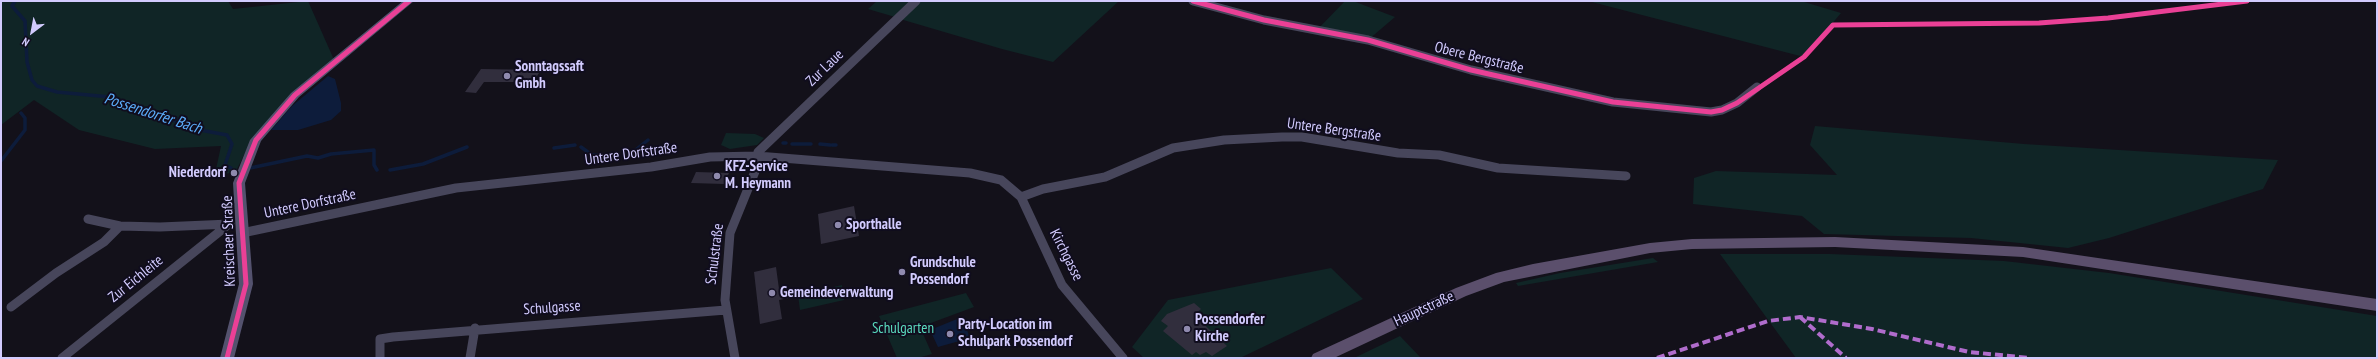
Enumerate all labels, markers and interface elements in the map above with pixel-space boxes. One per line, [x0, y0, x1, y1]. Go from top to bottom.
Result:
north arrow [12, 12, 52, 52]
text: N [19, 35, 32, 50]
street label: Obere Bergstraße [1433, 38, 1525, 78]
street label: Zur Laue [803, 46, 847, 90]
place label: Sonntagssaft Gmbh [515, 58, 584, 93]
marker: Sonntagssaft Gmbh [502, 71, 512, 81]
water label: Possendorfer Bach [102, 89, 204, 139]
street label: Untere Bergstraße [1286, 114, 1382, 146]
street label: Untere Dorfstraße [584, 139, 678, 169]
place label: KFZ-Service M. Heymann [725, 158, 791, 193]
place label: Niederdorf [169, 164, 226, 182]
marker: Niederdorf [229, 168, 239, 178]
marker: KFZ-Service M. Heymann [712, 171, 722, 181]
street label: Untere Dorfstraße [263, 186, 357, 222]
street label: Kreischaer Straße [218, 195, 240, 287]
place label: Sporthalle [846, 216, 902, 234]
marker: Sporthalle [833, 220, 843, 230]
street label: Schulstraße [702, 223, 728, 285]
street label: Kirchgasse [1045, 226, 1087, 284]
street label: Zur Eichleite [105, 252, 167, 306]
place label: Grundschule Possendorf [910, 254, 976, 289]
marker: Grundschule Possendorf [897, 267, 907, 277]
place label: Gemeindeverwaltung [780, 284, 893, 302]
street label: Hauptstraße [1391, 287, 1457, 331]
marker: Gemeindeverwaltung [767, 288, 777, 298]
street label: Schulgasse [523, 297, 581, 319]
place label: Possendorfer Kirche [1195, 311, 1265, 346]
place label: Party-Location im Schulpark Possendorf [958, 316, 1072, 351]
park label: Schulgarten [872, 320, 934, 338]
marker: Possendorfer Kirche [1182, 324, 1192, 334]
marker: Party-Location im Schulpark Possendorf [945, 329, 955, 339]

